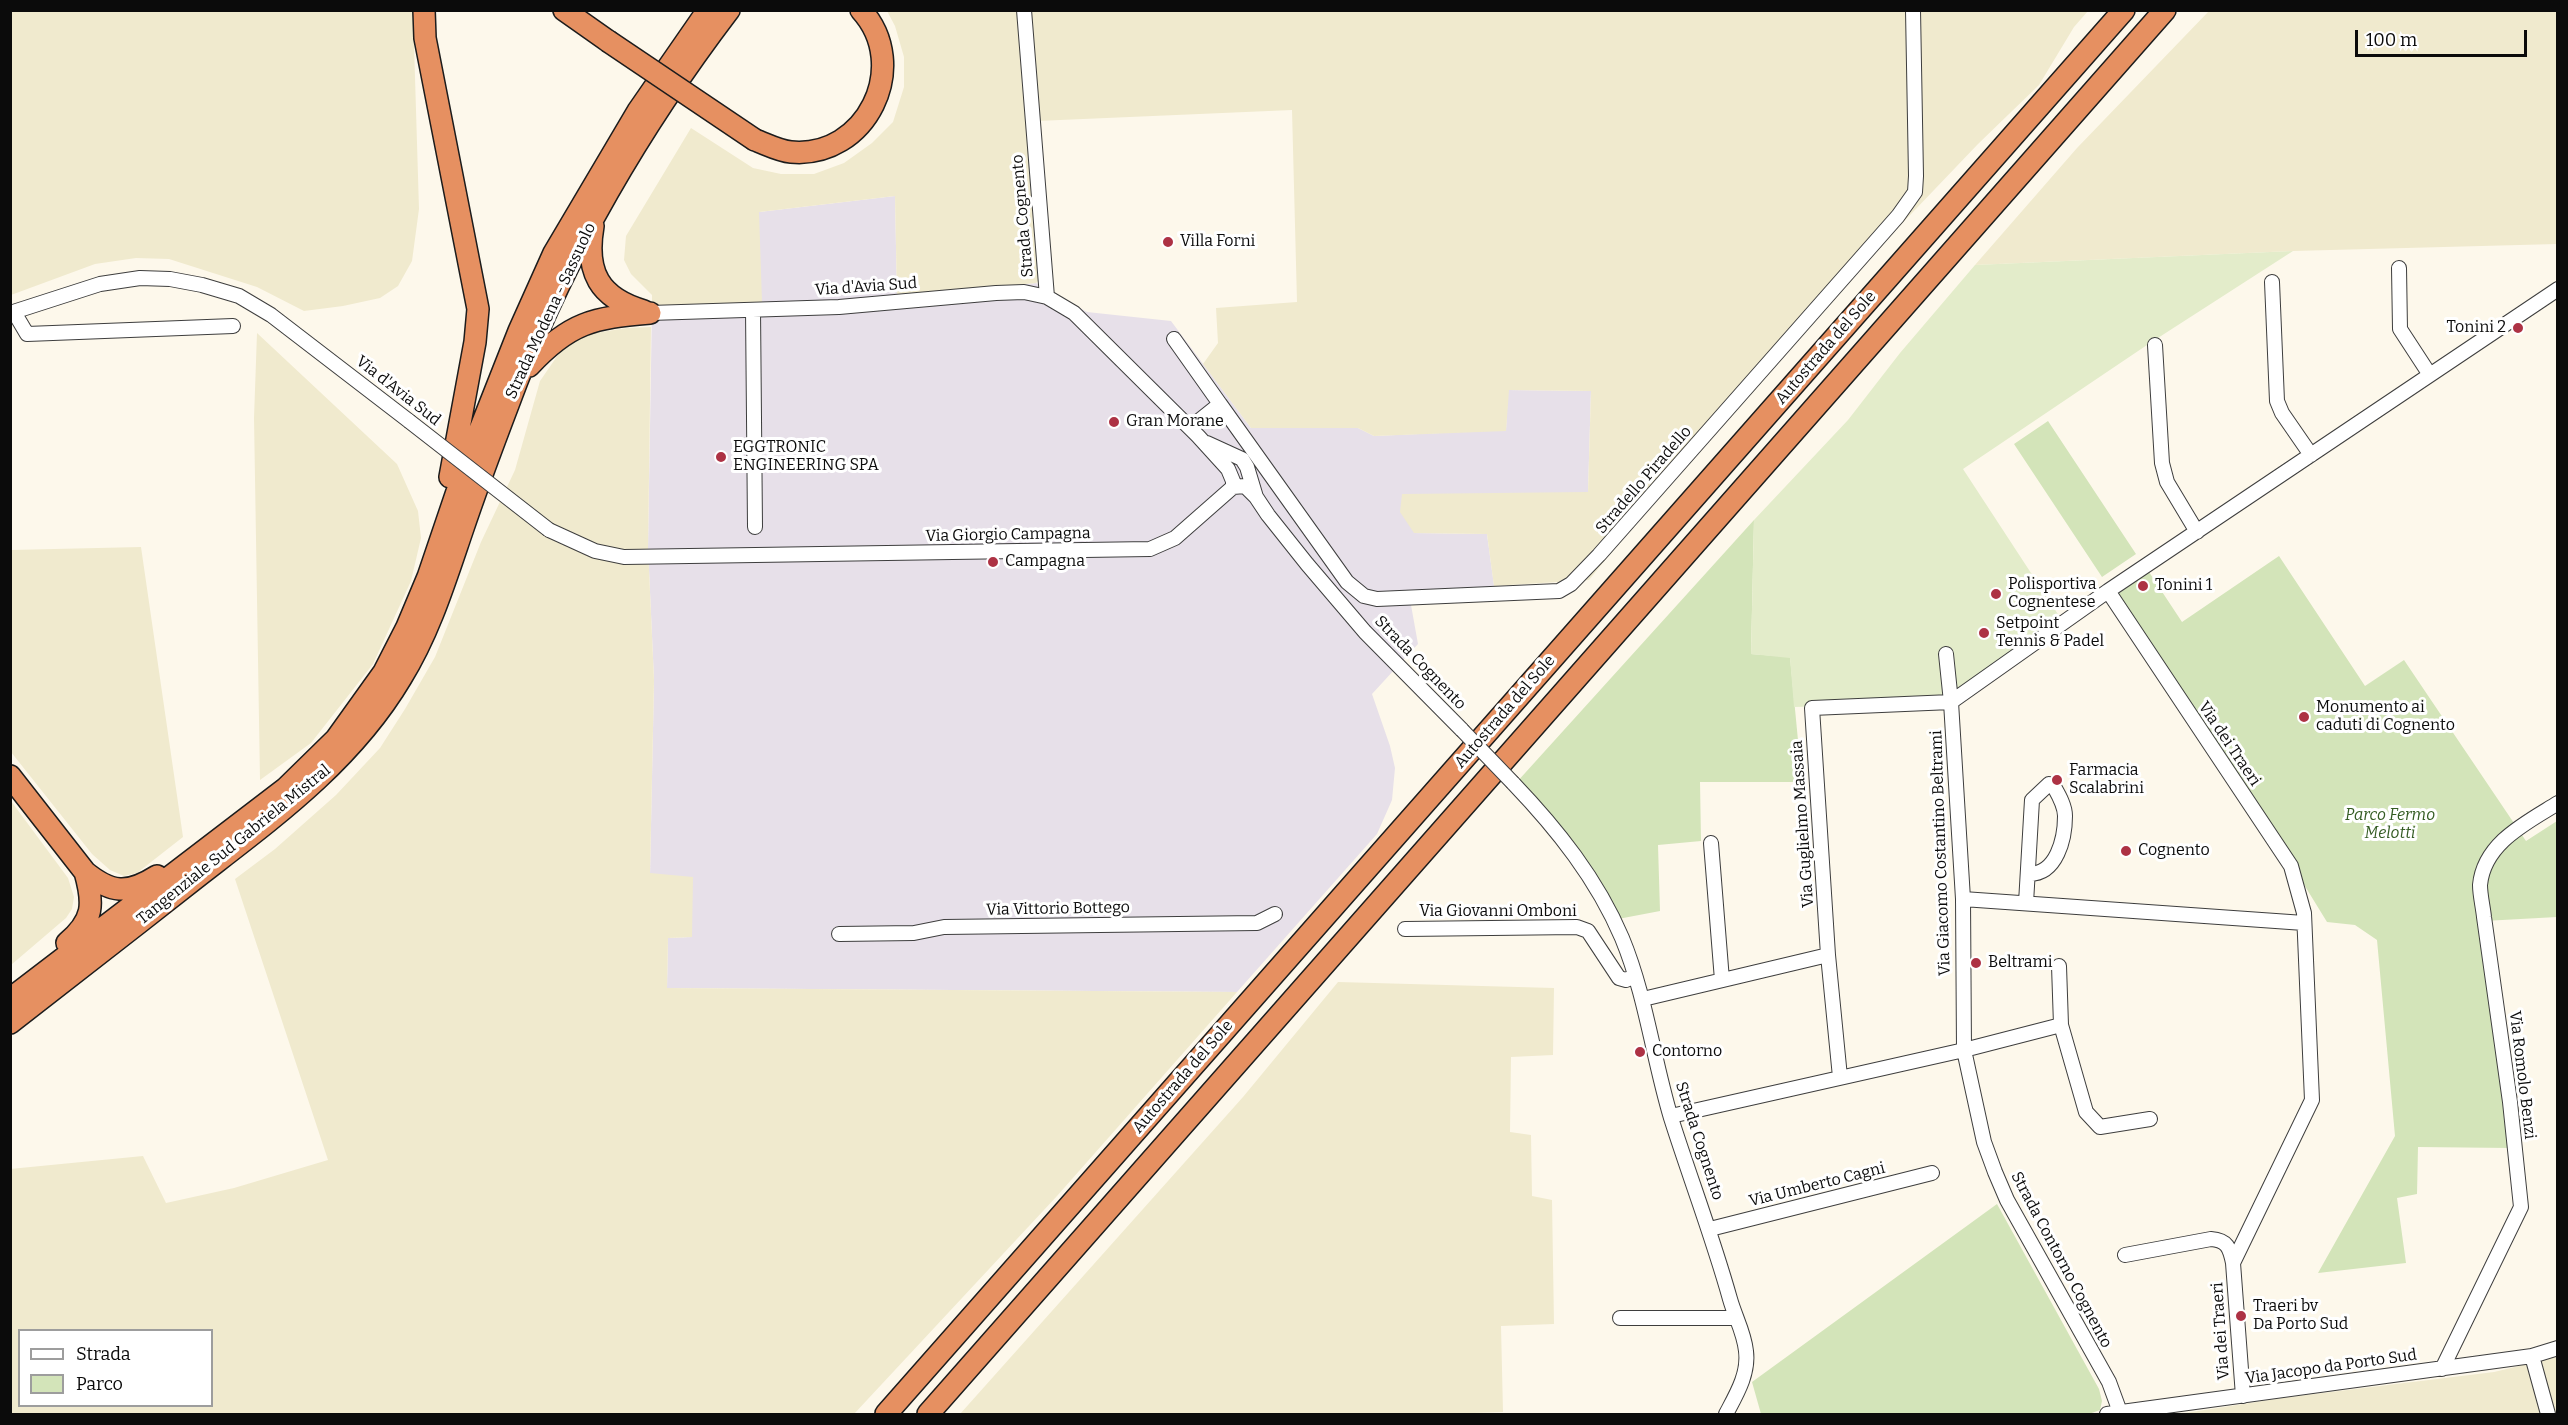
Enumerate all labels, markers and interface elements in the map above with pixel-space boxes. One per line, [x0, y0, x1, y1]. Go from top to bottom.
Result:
scale bar [2358, 18, 2530, 56]
text: 100 m [2366, 29, 2417, 51]
street label: Strada Cognento [1008, 154, 1038, 278]
street label: Strada Modena - Sassuolo [502, 220, 600, 402]
place label: Villa Forni [1180, 232, 1255, 252]
marker: Villa Forni [1161, 235, 1175, 249]
street label: Via d'Avia Sud [814, 274, 918, 300]
street label: Autostrada del Sole [1772, 288, 1880, 408]
place label: Tonini 2 [2447, 318, 2506, 338]
marker: Tonini 2 [2511, 321, 2525, 335]
street label: Via d'Avia Sud [352, 352, 444, 430]
place label: Gran Morane [1126, 412, 1224, 432]
marker: Gran Morane [1107, 415, 1121, 429]
street label: Stradello Piradello [1592, 422, 1696, 538]
place label: EGGTRONIC ENGINEERING SPA [733, 438, 879, 476]
marker: EGGTRONIC ENGINEERING SPA [714, 450, 728, 464]
street label: Via Giorgio Campagna [925, 524, 1091, 546]
place label: Campagna [1005, 552, 1085, 572]
marker: Campagna [986, 555, 1000, 569]
place label: Polisportiva Cognentese [2008, 575, 2096, 613]
place label: Tonini 1 [2155, 576, 2212, 596]
marker: Tonini 1 [2136, 579, 2150, 593]
marker: Polisportiva Cognentese [1989, 587, 2003, 601]
street label: Strada Cognento [1370, 612, 1470, 714]
place label: Setpoint Tennis & Padel [1996, 614, 2104, 652]
marker: Setpoint Tennis & Padel [1977, 626, 1991, 640]
street label: Autostrada del Sole [1451, 652, 1559, 772]
street label: Via dei Traeri [2194, 698, 2264, 790]
place label: Monumento ai caduti di Cognento [2316, 698, 2455, 736]
marker: Monumento ai caduti di Cognento [2297, 710, 2311, 724]
street label: Via Giacomo Costantino Beltrami [1927, 730, 1955, 976]
street label: Via Guglielmo Massaia [1788, 740, 1818, 908]
street label: Tangenziale Sud Gabriela Mistral [133, 761, 335, 929]
place label: Farmacia Scalabrini [2069, 761, 2144, 799]
marker: Farmacia Scalabrini [2050, 773, 2064, 787]
park label: Parco Fermo Melotti [2345, 806, 2435, 844]
place label: Cognento [2138, 841, 2210, 861]
marker: Cognento [2119, 844, 2133, 858]
street label: Via Vittorio Bottego [986, 898, 1130, 920]
street label: Via Giovanni Omboni [1419, 902, 1577, 922]
place label: Beltrami [1988, 953, 2053, 973]
marker: Beltrami [1969, 956, 1983, 970]
street label: Via Romolo Benzi [2505, 1010, 2539, 1140]
street label: Autostrada del Sole [1129, 1017, 1237, 1137]
place label: Contorno [1652, 1042, 1722, 1062]
marker: Contorno [1633, 1045, 1647, 1059]
street label: Strada Cognento [1671, 1079, 1727, 1203]
street label: Via Umberto Cagni [1747, 1159, 1887, 1211]
street label: Strada Contorno Cognento [2006, 1169, 2116, 1351]
street label: Via dei Traeri [2208, 1282, 2234, 1380]
place label: Traeri bv Da Porto Sud [2253, 1297, 2348, 1335]
marker: Traeri bv Da Porto Sud [2234, 1309, 2248, 1323]
legend [18, 1329, 213, 1407]
text: Strada [76, 1343, 131, 1365]
street label: Via Jacopo da Porto Sud [2244, 1345, 2418, 1389]
text: Parco [76, 1373, 123, 1395]

